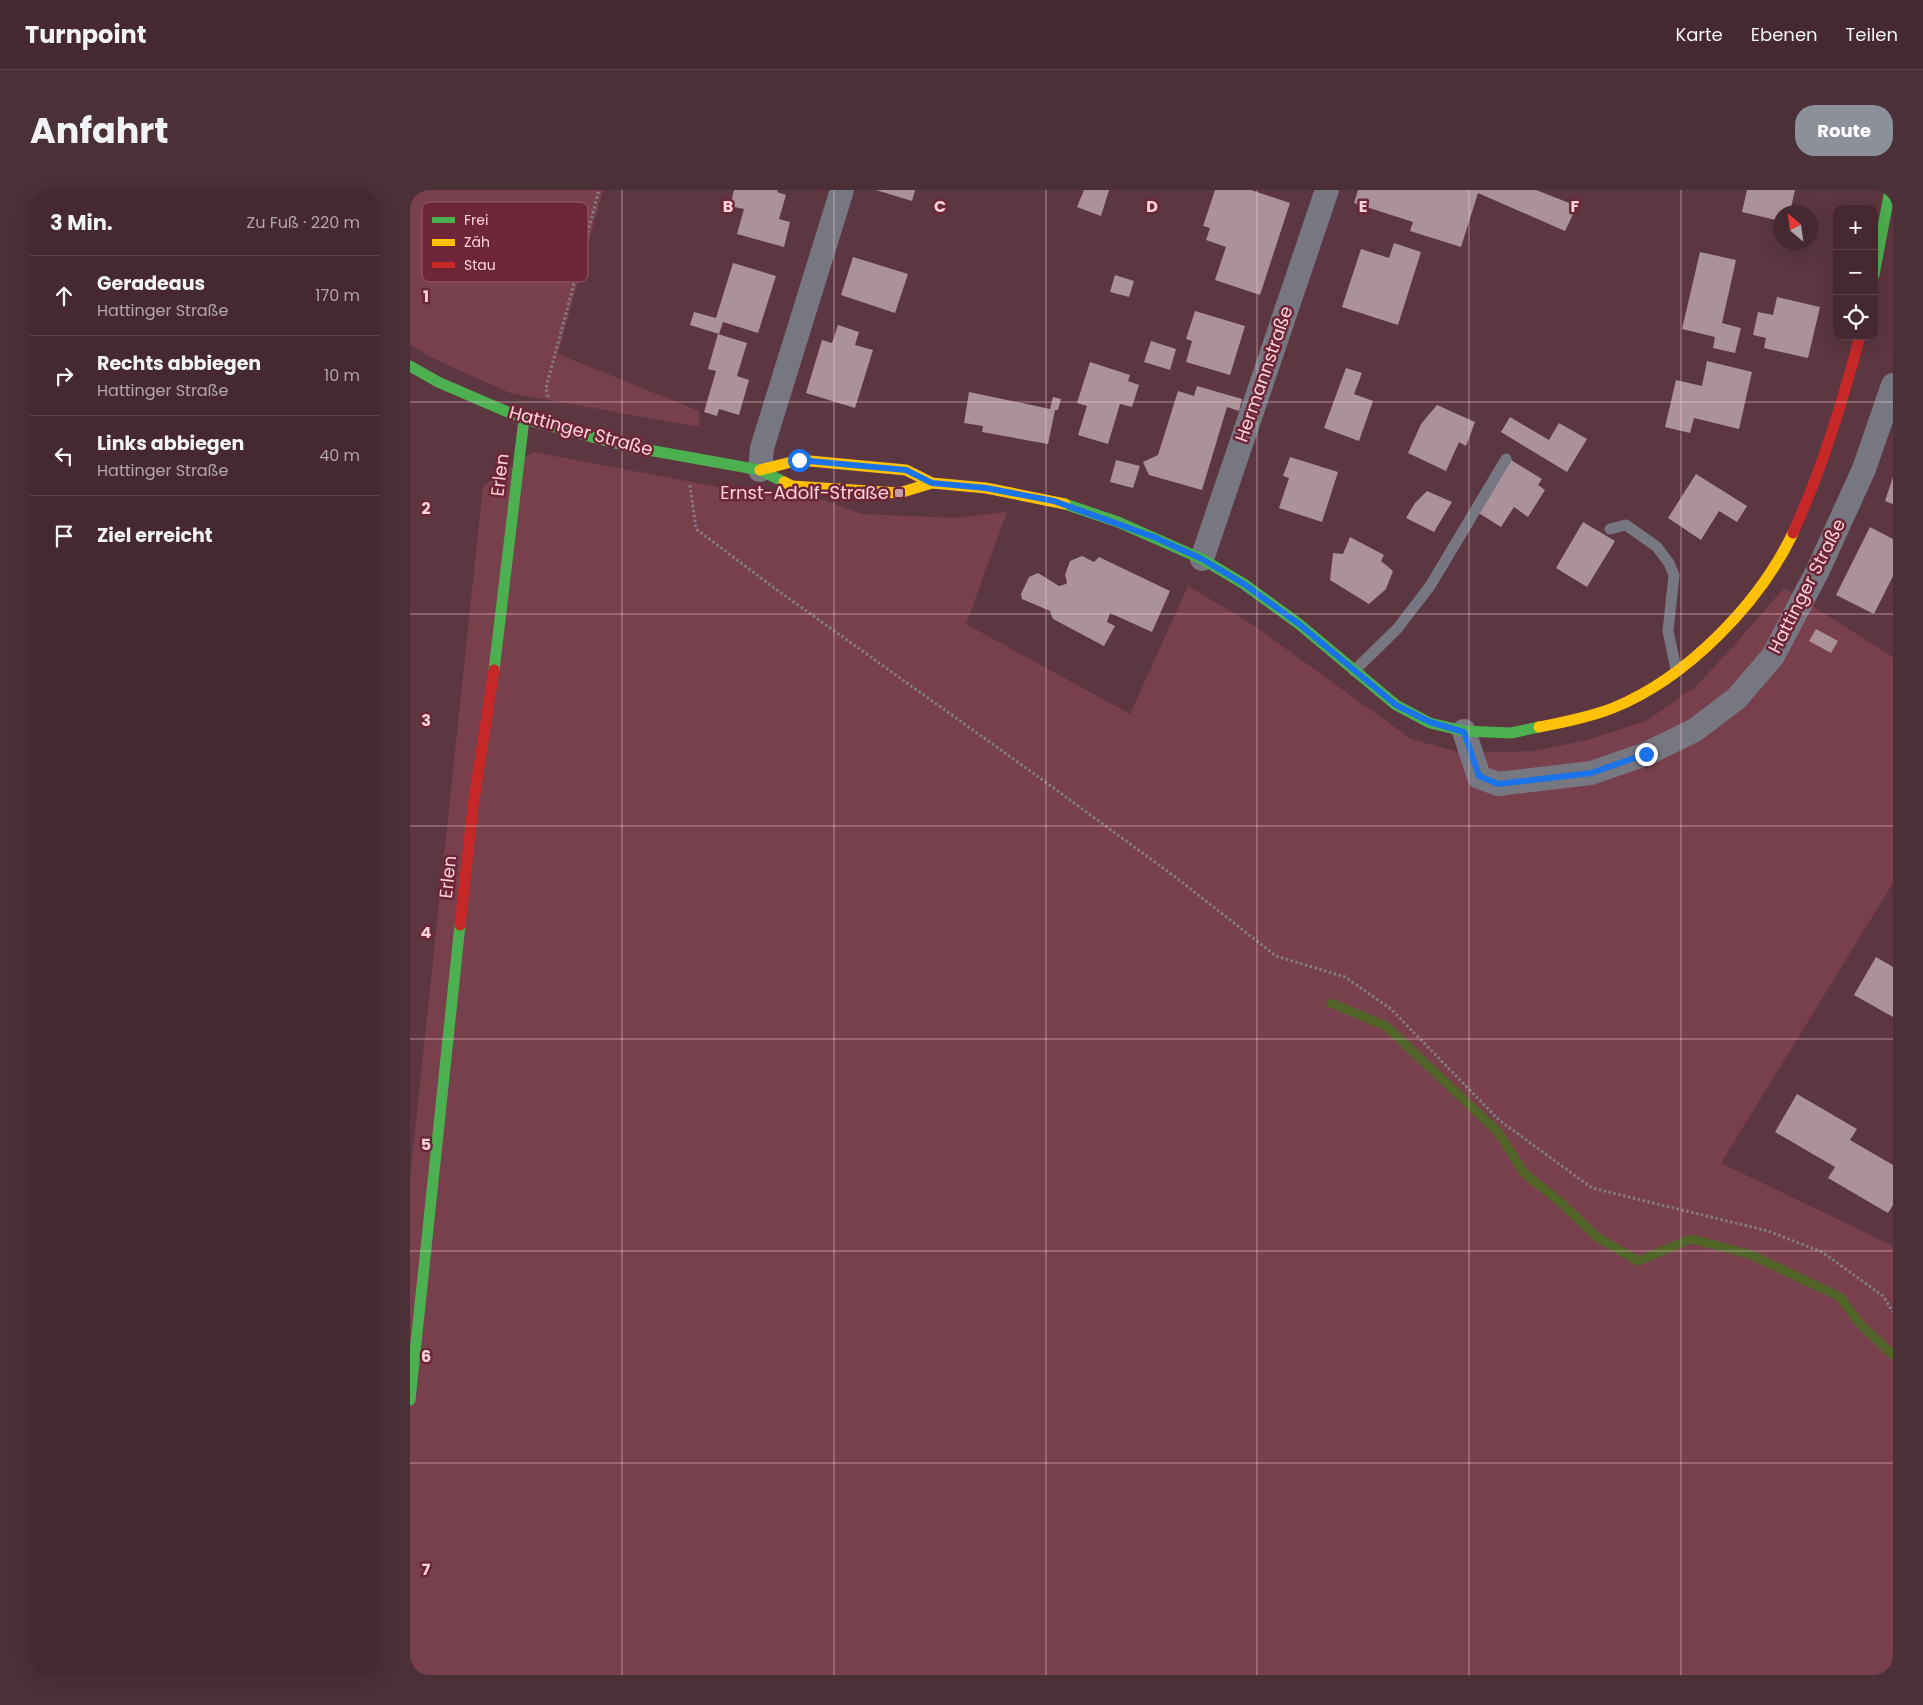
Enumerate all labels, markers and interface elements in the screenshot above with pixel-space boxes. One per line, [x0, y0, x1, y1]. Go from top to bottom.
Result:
text: Turnpoint [25, 18, 146, 51]
text: Karte [1675, 22, 1723, 47]
text: Ebenen [1751, 22, 1818, 47]
text: Teilen [1846, 22, 1898, 47]
button: Route [1795, 105, 1893, 156]
text: Anfahrt [30, 106, 169, 155]
text: B [723, 195, 733, 218]
text: C [934, 195, 946, 218]
text: D [1146, 195, 1158, 218]
text: E [1359, 195, 1367, 218]
text: F [1571, 195, 1580, 218]
legend [422, 202, 588, 282]
north arrow [1773, 205, 1818, 250]
map controls [1833, 205, 1878, 340]
button: + [1833, 205, 1878, 250]
text: 3 Min. [50, 208, 113, 237]
text: Frei [464, 210, 488, 230]
text: Zu Fuß · 220 m [246, 211, 360, 234]
text: Zäh [464, 232, 490, 252]
button: − [1833, 250, 1878, 295]
text: Stau [464, 255, 496, 275]
text: Geradeaus [97, 270, 205, 297]
icon: ahead [50, 282, 78, 310]
text: 170 m [315, 284, 360, 307]
text: 1 [423, 285, 429, 308]
button: locate [1833, 295, 1878, 340]
text: Hattinger Straße [97, 299, 229, 322]
street label: Hermannstraße [1229, 302, 1299, 445]
text: Rechts abbiegen [97, 350, 261, 377]
icon: right [50, 362, 78, 390]
text: 10 m [324, 364, 360, 387]
text: Hattinger Straße [97, 379, 229, 402]
street label: Hattinger Straße [506, 399, 656, 462]
text: Links abbiegen [97, 430, 244, 457]
icon: left [50, 442, 78, 470]
text: 40 m [319, 444, 360, 467]
route start [788, 449, 811, 472]
street label: Erlen [484, 452, 515, 498]
text: Hattinger Straße [97, 459, 229, 482]
place label: Ernst-Adolf-Straße [720, 480, 889, 505]
marker: Ernst-Adolf-Straße [893, 487, 905, 499]
text: 2 [421, 497, 431, 520]
street label: Hattinger Straße [1762, 514, 1851, 657]
icon: arrive [50, 522, 78, 550]
text: Ziel erreicht [97, 522, 213, 549]
text: 3 [421, 709, 431, 732]
route end [1635, 743, 1658, 766]
street label: Erlen [433, 854, 462, 900]
text: 4 [421, 921, 432, 944]
text: 5 [421, 1133, 431, 1156]
text: 6 [421, 1345, 431, 1368]
text: 7 [422, 1558, 431, 1581]

